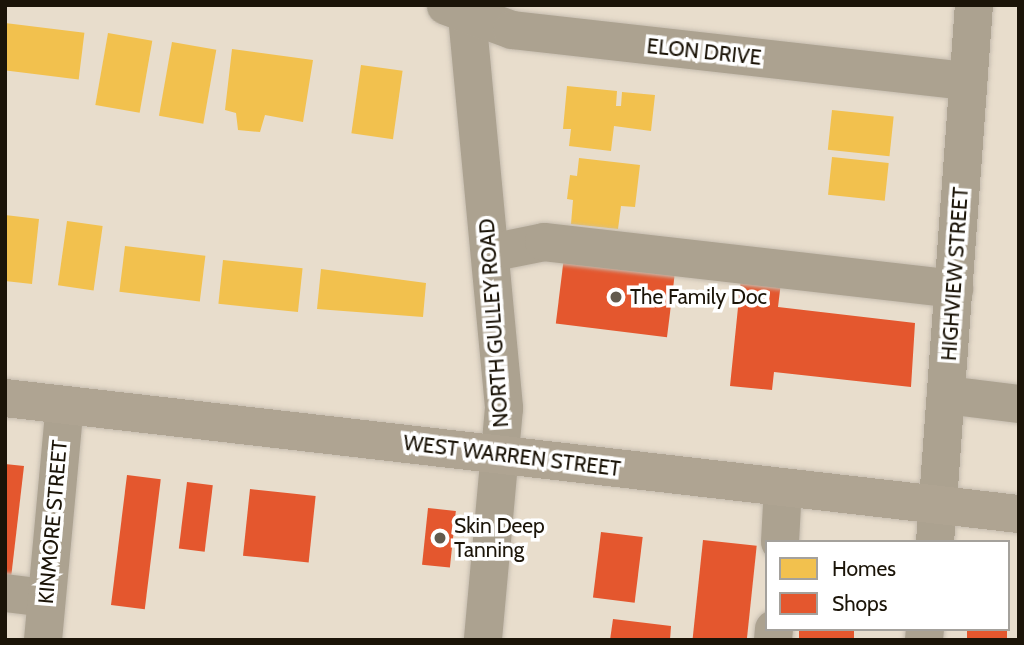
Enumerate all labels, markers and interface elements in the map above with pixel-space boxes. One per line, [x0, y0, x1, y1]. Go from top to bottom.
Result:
street label: ELON DRIVE [645, 33, 763, 71]
street label: HIGHVIEW STREET [936, 186, 974, 362]
street label: NORTH GULLEY ROAD [474, 218, 514, 428]
place label: The Family Doc [630, 284, 767, 310]
marker: The Family Doc [608, 289, 624, 305]
street label: WEST WARREN STREET [402, 430, 622, 482]
street label: KINMORE STREET [33, 439, 73, 605]
place label: Skin Deep Tanning [454, 513, 545, 563]
marker: Skin Deep Tanning [432, 530, 448, 546]
legend [765, 540, 1010, 631]
text: Homes [832, 556, 896, 581]
text: Shops [832, 591, 887, 616]

